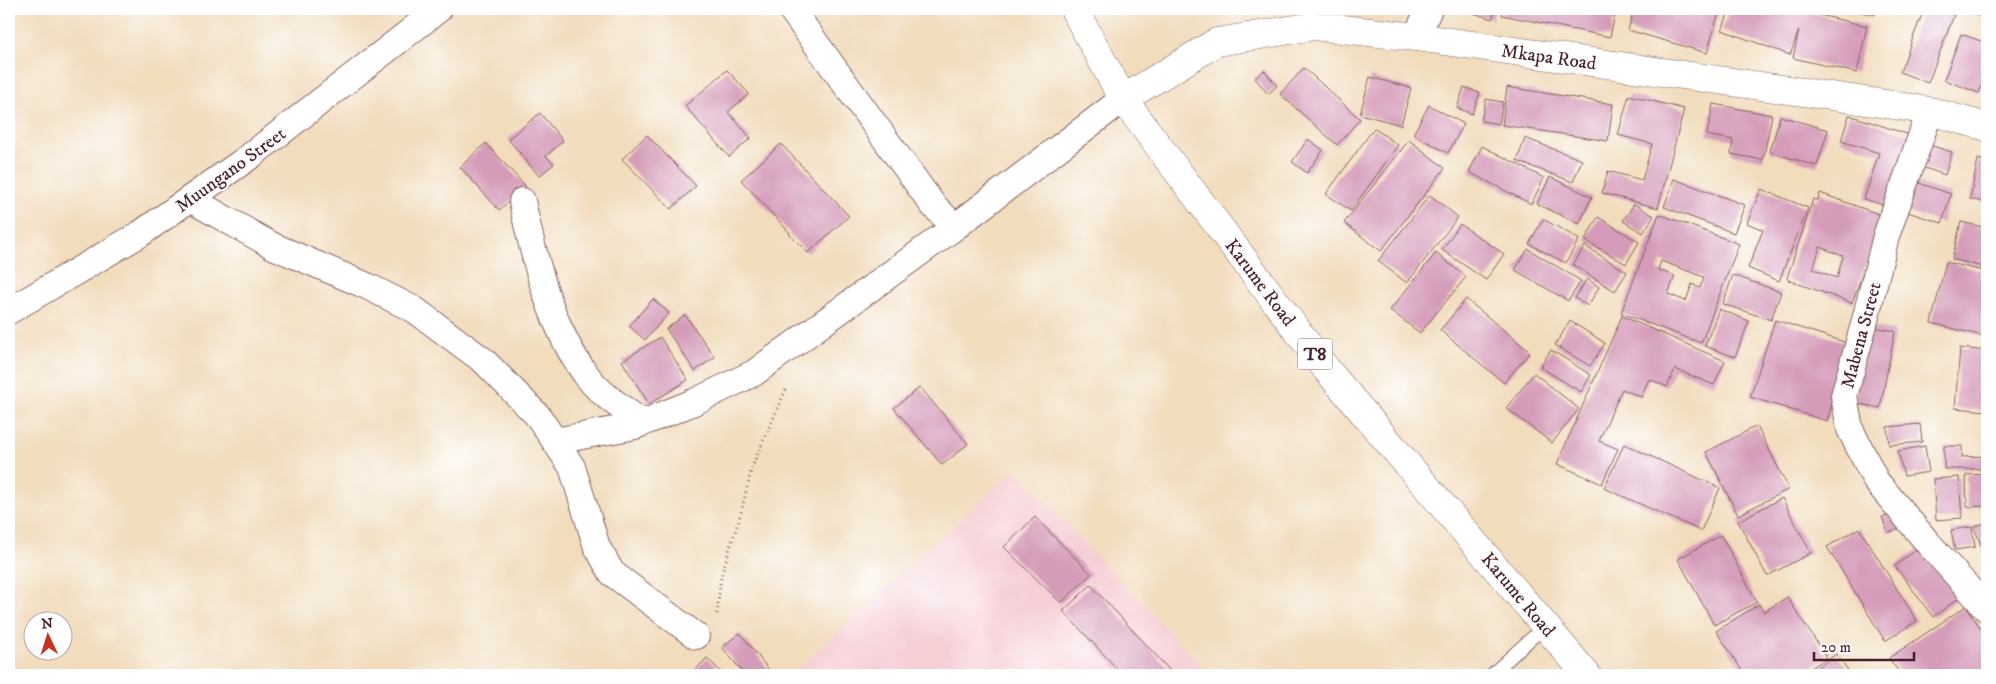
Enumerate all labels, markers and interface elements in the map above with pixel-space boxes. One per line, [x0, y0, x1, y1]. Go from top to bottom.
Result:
street label: Mkapa Road [1500, 39, 1598, 76]
street label: Muungano Street [171, 122, 291, 218]
street label: Karume Road [1220, 235, 1300, 331]
street label: Mabena Street [1836, 280, 1887, 391]
road number: T8 [1298, 338, 1332, 369]
street label: Karume Road [1476, 548, 1560, 642]
north arrow [22, 612, 72, 662]
text: N [41, 615, 54, 633]
scale bar [1814, 629, 1914, 661]
text: 20 m [1821, 638, 1851, 657]

